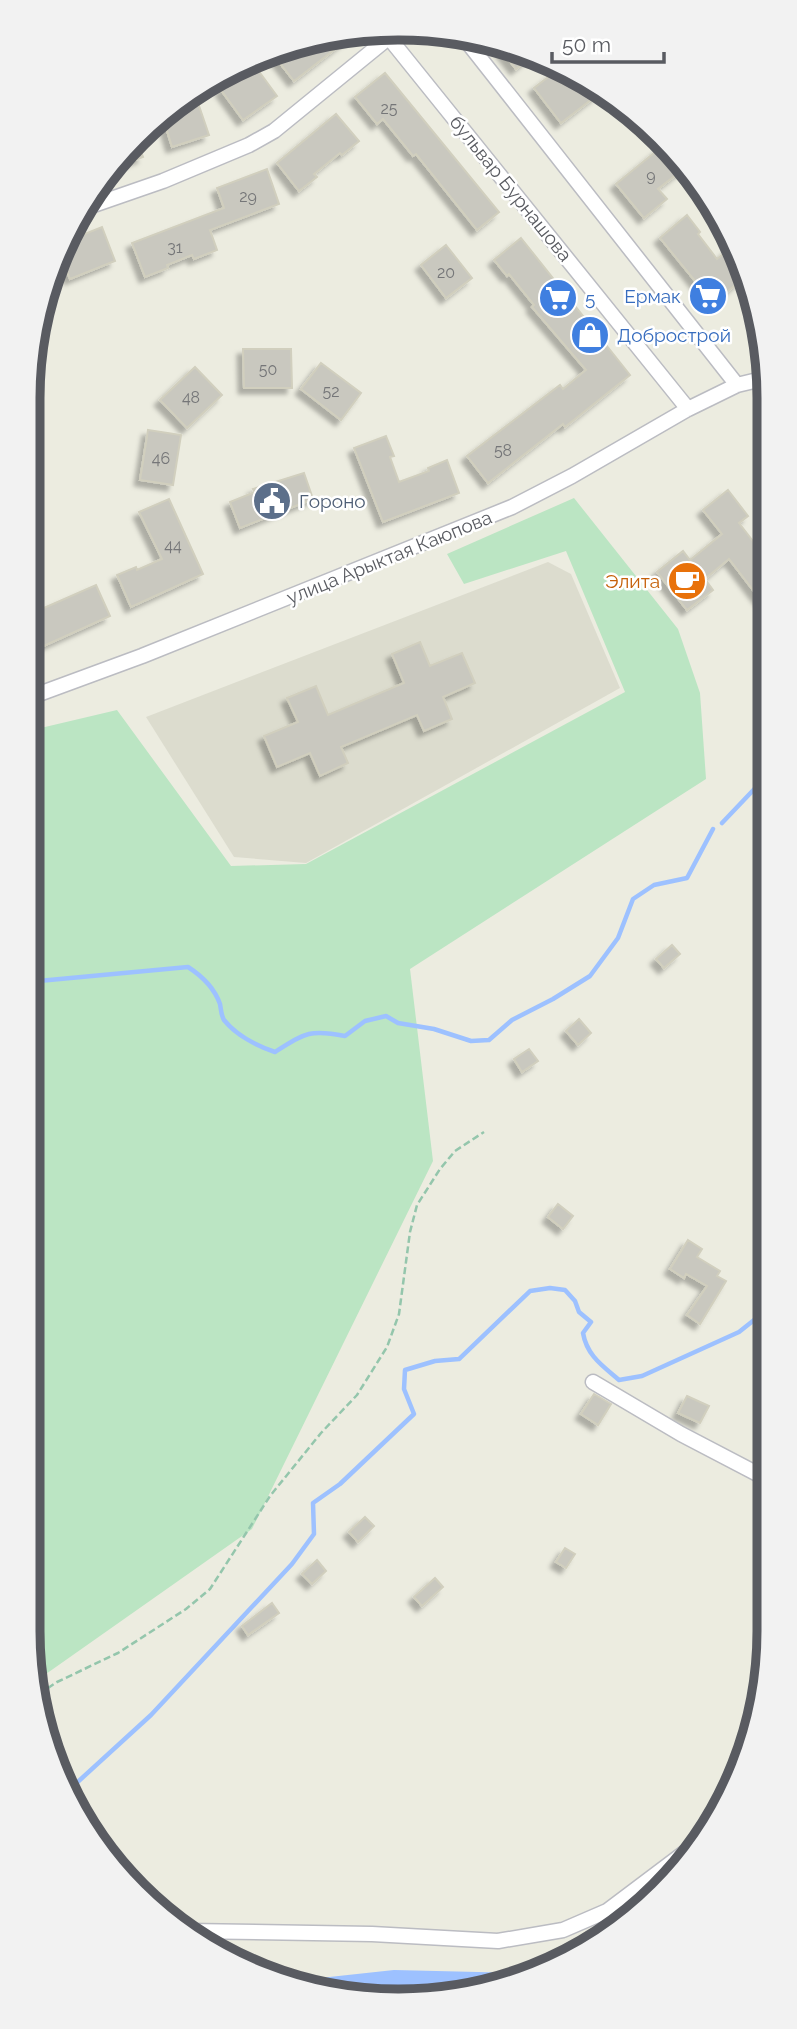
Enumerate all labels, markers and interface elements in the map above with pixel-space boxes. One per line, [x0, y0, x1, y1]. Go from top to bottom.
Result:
scale bar [552, 21, 664, 65]
text: 50 m [562, 32, 611, 57]
house number: 25 [380, 99, 398, 118]
street label: бульвар Бурнашова [445, 111, 577, 265]
house number: 9 [646, 166, 656, 185]
house number: 29 [239, 187, 257, 206]
house number: 31 [167, 238, 183, 257]
house number: 20 [437, 263, 455, 282]
supermarket icon: Ермак [687, 275, 729, 317]
supermarket icon: 5 [537, 277, 579, 319]
place label: Ермак [624, 285, 681, 307]
place label: 5 [585, 287, 595, 309]
shop icon: Добрострой [569, 314, 611, 356]
place label: Добрострой [617, 324, 731, 346]
house number: 50 [259, 360, 277, 379]
house number: 52 [322, 382, 340, 401]
house number: 48 [182, 388, 200, 407]
house number: 58 [494, 441, 512, 460]
house number: 46 [152, 449, 170, 468]
public building icon: Гороно [251, 480, 293, 522]
place label: Гороно [299, 490, 366, 512]
street label: улица Арыктая Каюпова [283, 506, 495, 608]
house number: 44 [164, 536, 182, 555]
cafe icon: Элита [666, 560, 708, 602]
place label: Элита [605, 570, 660, 592]

